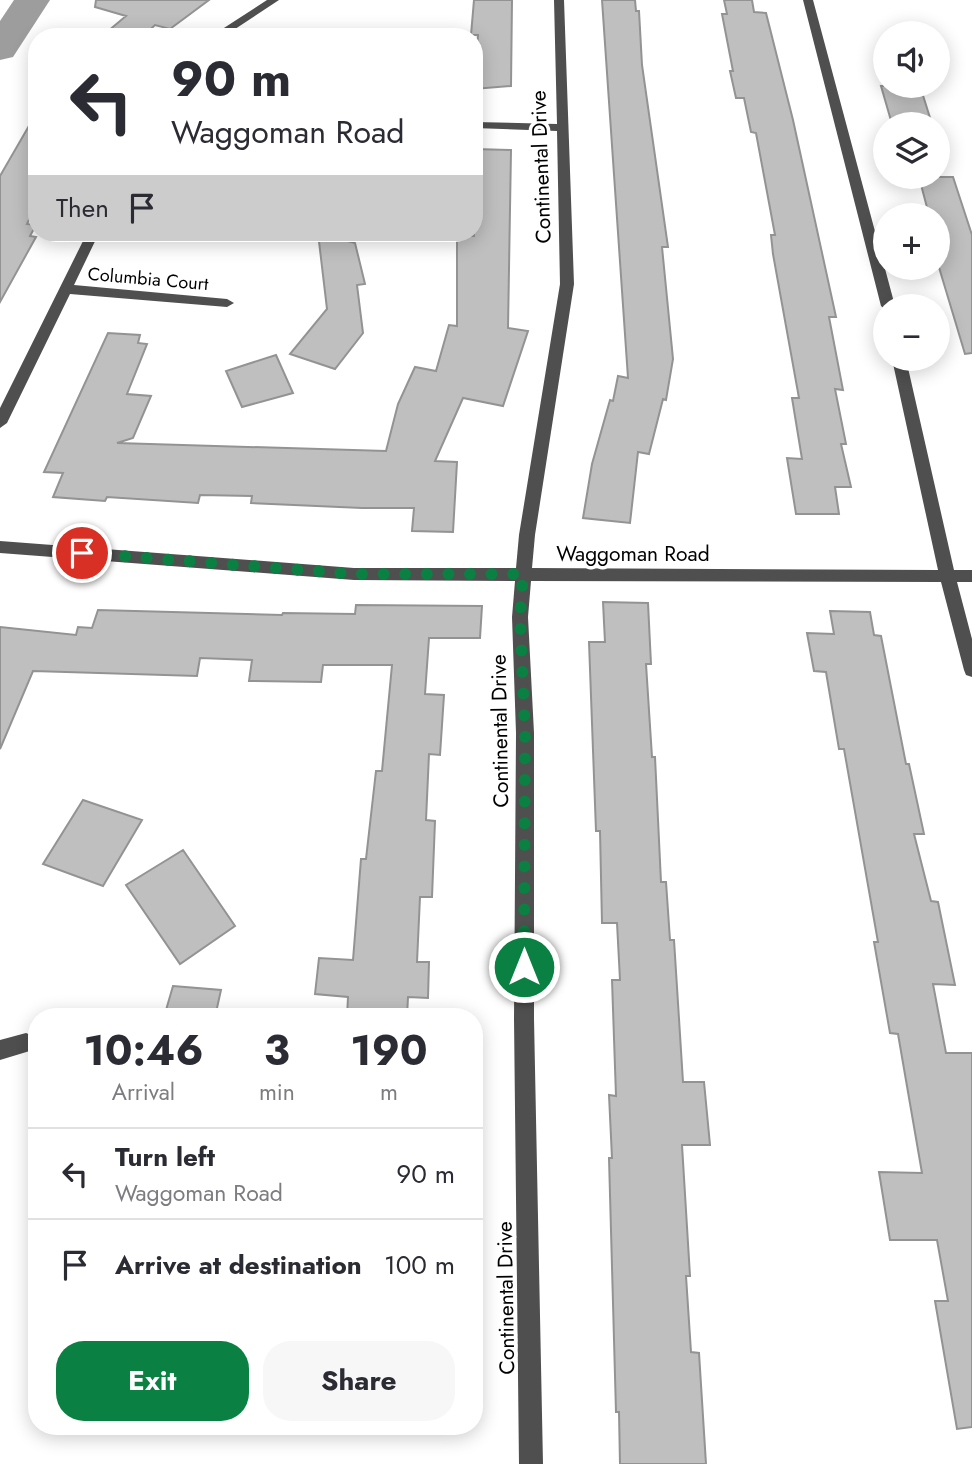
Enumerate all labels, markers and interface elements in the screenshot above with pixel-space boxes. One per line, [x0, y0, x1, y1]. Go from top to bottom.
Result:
map controls [873, 21, 950, 371]
button: sound [873, 21, 950, 98]
text: 90 m [171, 44, 291, 114]
icon: left [56, 56, 147, 147]
street label: Continental Drive [523, 90, 559, 244]
text: Waggoman Road [171, 109, 405, 155]
button: layers [873, 112, 950, 189]
text: Then [56, 189, 109, 227]
icon: arrive [123, 189, 161, 227]
button: + [873, 203, 950, 280]
street label: Columbia Court [87, 261, 210, 297]
button: − [873, 294, 950, 371]
pin [52, 523, 112, 583]
icon: arrive [63, 534, 101, 572]
street label: Waggoman Road [556, 539, 710, 569]
street label: Continental Drive [484, 654, 516, 808]
position arrow [487, 930, 561, 1004]
text: 10:46 [83, 1020, 204, 1081]
text: 3 [264, 1020, 290, 1081]
text: 190 [350, 1020, 428, 1081]
text: Arrival [112, 1075, 175, 1109]
text: min [259, 1075, 295, 1109]
text: m [380, 1075, 398, 1109]
text: Turn left [115, 1138, 215, 1176]
icon: left [56, 1155, 94, 1193]
text: 90 m [396, 1155, 455, 1193]
text: Waggoman Road [115, 1176, 283, 1210]
street label: Continental Drive [490, 1221, 522, 1375]
icon: arrive [56, 1246, 94, 1284]
text: Arrive at destination [115, 1246, 362, 1284]
text: 100 m [384, 1246, 455, 1284]
button: Exit [56, 1341, 249, 1421]
button: Share [263, 1341, 455, 1421]

